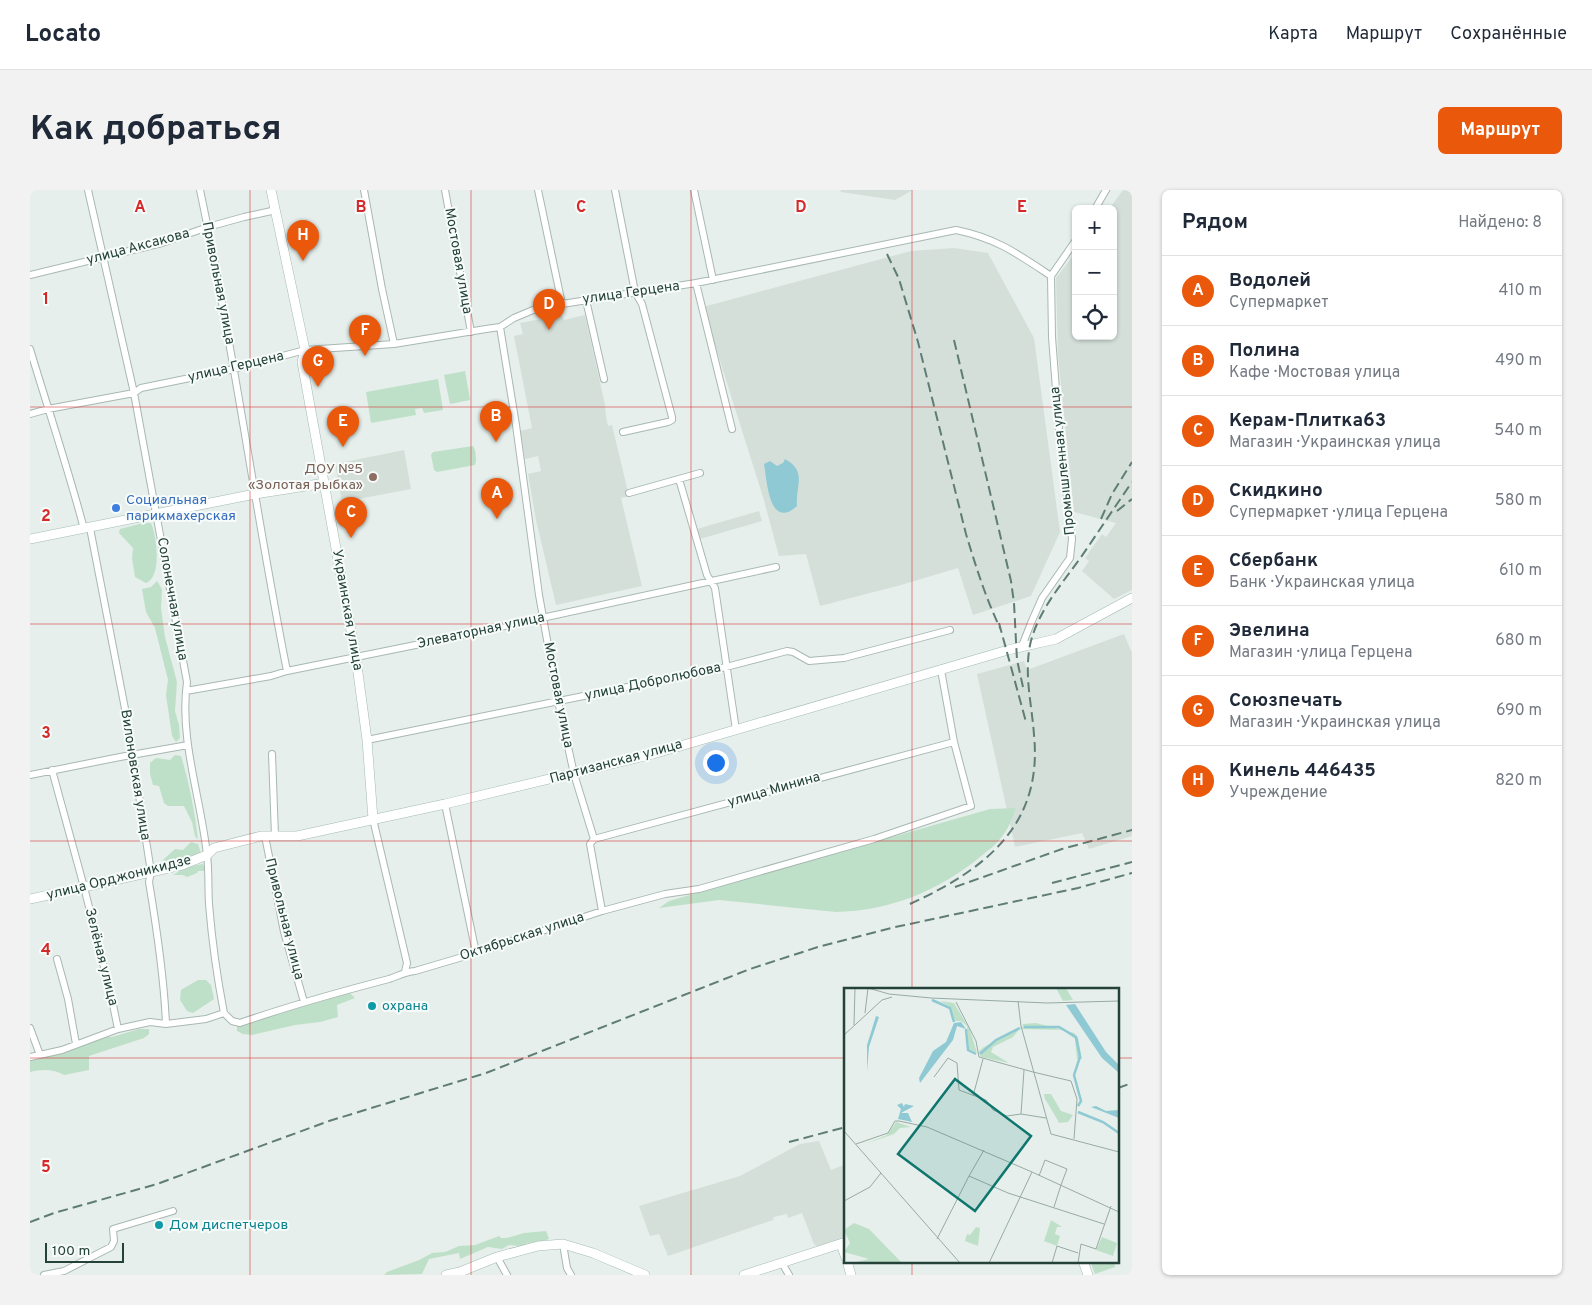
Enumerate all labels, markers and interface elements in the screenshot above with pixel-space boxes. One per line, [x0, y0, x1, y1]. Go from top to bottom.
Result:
text: Locato [25, 20, 101, 50]
text: Карта [1268, 23, 1318, 46]
text: Маршрут [1346, 23, 1422, 46]
text: Сохранённые [1450, 23, 1567, 46]
button: Маршрут [1438, 107, 1562, 154]
text: Как добраться [30, 108, 282, 152]
text: A [134, 198, 146, 218]
text: B [355, 198, 367, 218]
text: C [576, 198, 586, 218]
text: D [795, 198, 807, 218]
text: E [1017, 198, 1027, 218]
map controls [1072, 205, 1117, 340]
button: + [1072, 205, 1117, 250]
street label: Мостовая улица [440, 207, 476, 315]
text: Рядом [1182, 209, 1248, 236]
text: Найдено: 8 [1458, 213, 1542, 233]
street label: Привольная улица [198, 220, 238, 346]
pin: H [287, 220, 319, 261]
street label: улица Аксакова [85, 225, 191, 269]
button: − [1072, 250, 1117, 295]
text: Водолей [1229, 269, 1311, 293]
street label: улица Герцена [581, 278, 681, 308]
text: A [1192, 281, 1204, 301]
text: 410 m [1499, 281, 1542, 301]
pin: D [533, 289, 565, 330]
text: 1 [43, 290, 49, 310]
text: Супермаркет [1229, 293, 1329, 313]
button: locate [1072, 295, 1117, 340]
pin: F [349, 315, 381, 356]
text: Полина [1229, 339, 1300, 363]
pin: G [302, 346, 334, 387]
street label: улица Герцена [186, 348, 286, 386]
text: B [1192, 351, 1204, 371]
text: 490 m [1495, 351, 1542, 371]
text: Кафе · Мостовая улица [1229, 363, 1400, 383]
street label: Промышленная улица [1047, 386, 1079, 536]
pin: B [480, 401, 512, 442]
pin: E [327, 406, 359, 447]
text: Керам-Плитка63 [1229, 409, 1386, 433]
text: C [1193, 421, 1203, 441]
text: 540 m [1494, 421, 1542, 441]
text: Магазин · Украинская улица [1229, 433, 1441, 453]
place label: ДОУ №5 «Золотая рыбка» [248, 461, 363, 494]
marker: ДОУ №5 «Золотая рыбка» [367, 471, 379, 483]
pin: A [481, 478, 513, 519]
text: Скидкино [1229, 479, 1323, 503]
text: D [1192, 491, 1204, 511]
text: 580 m [1495, 491, 1542, 511]
place label: Социальная парикмахерская [126, 492, 236, 525]
pin: C [335, 497, 367, 538]
marker: Социальная парикмахерская [110, 502, 122, 514]
text: Супермаркет · улица Герцена [1229, 503, 1448, 523]
text: 2 [41, 507, 51, 527]
street label: Солонечная улица [153, 536, 191, 662]
street label: Украинская улица [328, 548, 366, 672]
text: Сбербанк [1229, 549, 1318, 573]
text: E [1193, 561, 1203, 581]
text: 610 m [1499, 561, 1542, 581]
text: Банк · Украинская улица [1229, 573, 1415, 593]
street label: Элеваторная улица [416, 609, 546, 653]
text: Эвелина [1229, 619, 1310, 643]
text: F [1193, 631, 1203, 651]
text: 680 m [1495, 631, 1542, 651]
street label: Мостовая улица [539, 641, 577, 749]
text: Магазин · улица Герцена [1229, 643, 1412, 663]
street label: улица Добролюбова [583, 659, 723, 705]
text: Союзпечать [1229, 689, 1343, 713]
text: G [1193, 701, 1203, 721]
text: 690 m [1496, 701, 1542, 721]
street label: Вилоновская улица [116, 708, 154, 842]
text: Магазин · Украинская улица [1229, 713, 1441, 733]
text: 3 [41, 724, 51, 744]
street label: Партизанская улица [548, 736, 684, 788]
your location [703, 750, 729, 776]
text: Кинель 446435 [1229, 759, 1376, 783]
street label: улица Минина [726, 769, 822, 811]
text: H [1192, 771, 1204, 791]
text: 820 m [1495, 771, 1542, 791]
text: Учреждение [1229, 783, 1327, 803]
street label: улица Орджоникидзе [45, 852, 193, 904]
street label: Привольная улица [261, 856, 307, 982]
street label: Зелёная улица [81, 906, 121, 1008]
street label: Октябрьская улица [458, 909, 586, 965]
text: 4 [41, 941, 51, 961]
inset map [844, 988, 1120, 1262]
place label: охрана [382, 998, 428, 1015]
marker: охрана [366, 1000, 378, 1012]
text: 5 [41, 1158, 51, 1178]
place label: Дом диспетчеров [169, 1217, 288, 1234]
marker: Дом диспетчеров [153, 1219, 165, 1231]
scale bar [45, 1240, 124, 1263]
text: 100 m [52, 1243, 90, 1260]

